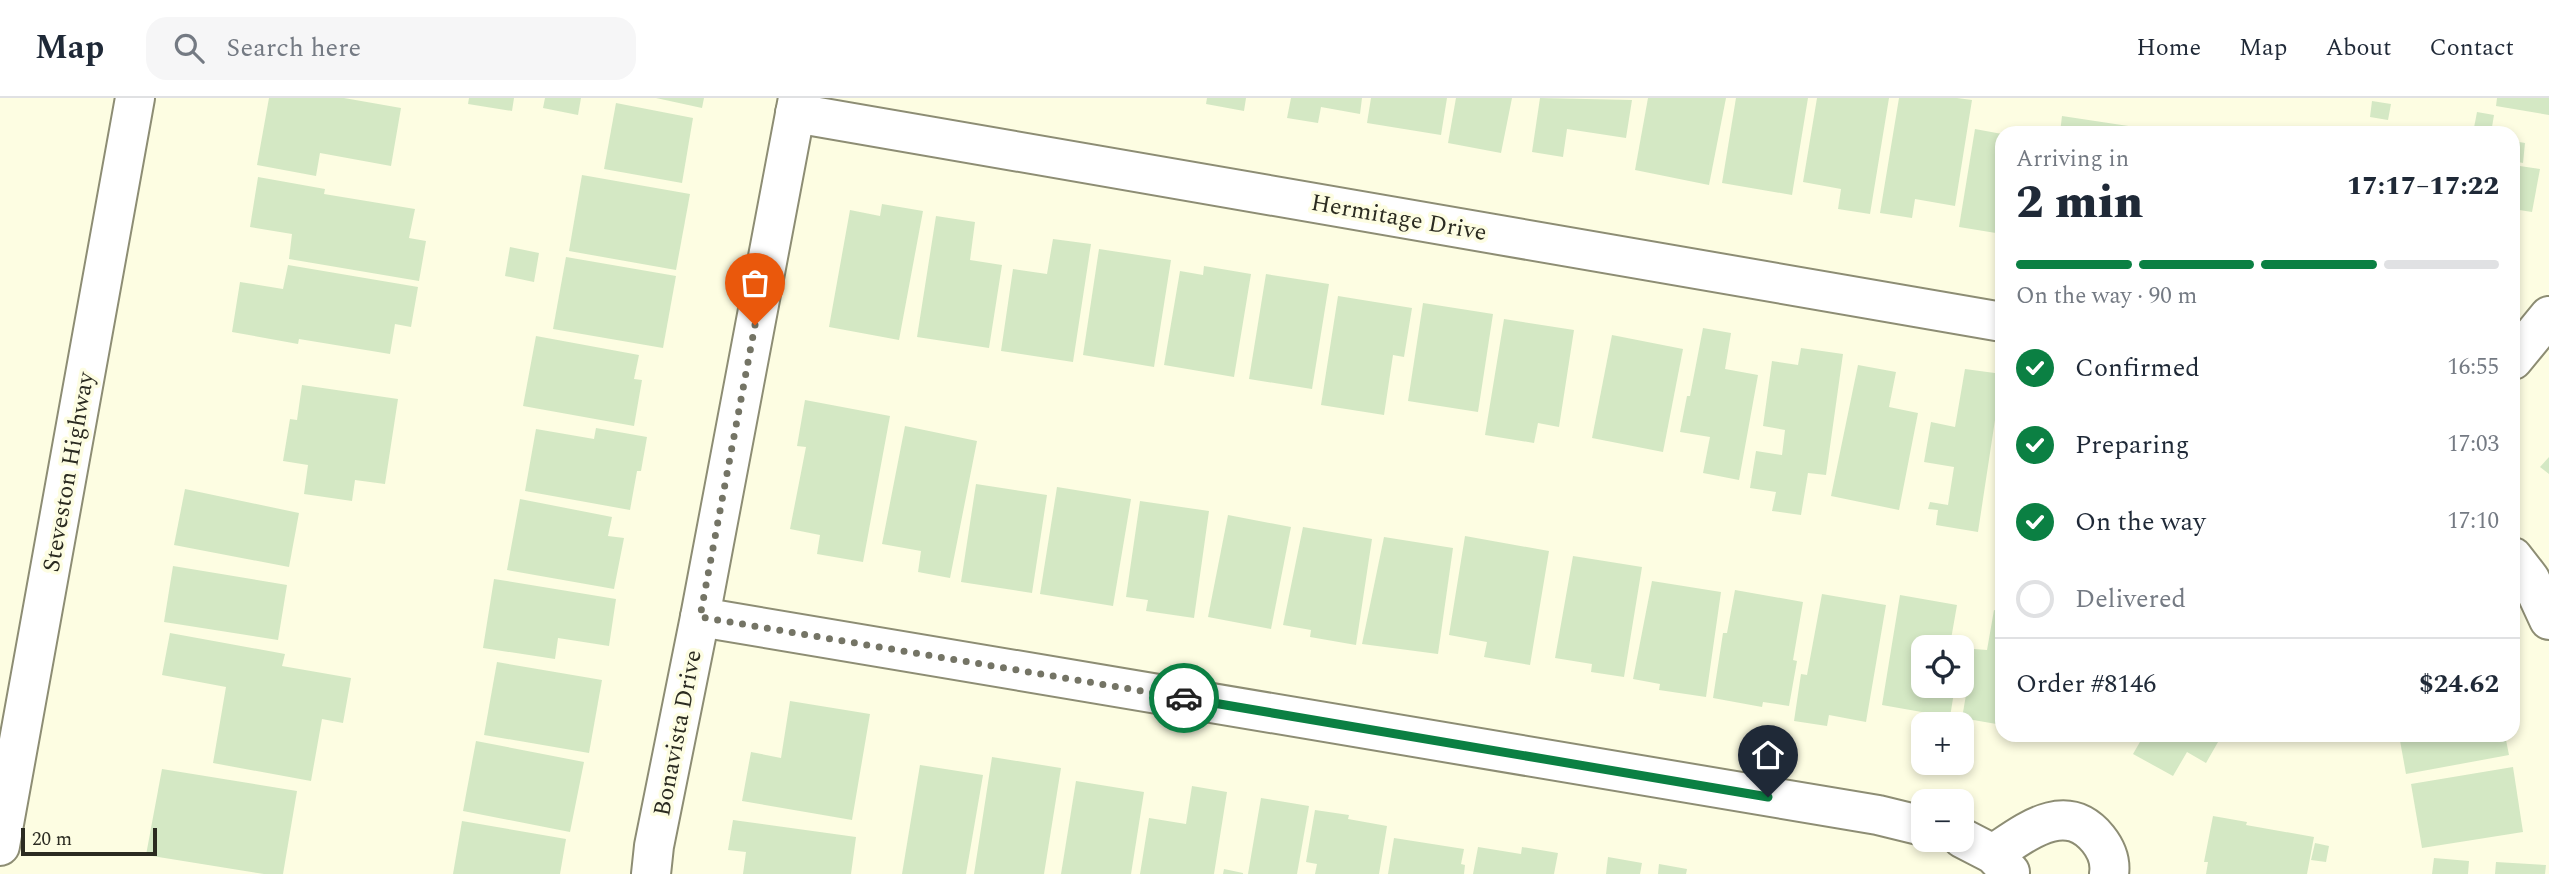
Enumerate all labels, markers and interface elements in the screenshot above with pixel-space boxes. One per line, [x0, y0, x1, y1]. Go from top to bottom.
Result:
search box [146, 17, 636, 80]
text: Map [35, 23, 104, 73]
text: Search here [226, 28, 361, 68]
icon: search [170, 29, 208, 67]
text: Home [2136, 30, 2201, 66]
text: Map [2239, 30, 2287, 66]
text: About [2325, 30, 2391, 66]
text: Contact [2429, 30, 2514, 66]
text: Arriving in [2016, 142, 2129, 177]
text: 17:17–17:22 [2347, 166, 2499, 206]
text: 2 min [2016, 168, 2143, 238]
street label: Hermitage Drive [1308, 185, 1490, 251]
pin [725, 253, 785, 325]
icon: bag [736, 264, 774, 302]
text: On the way · 90 m [2016, 279, 2197, 314]
text: Confirmed [2075, 348, 2200, 388]
icon: check [2016, 349, 2054, 387]
text: 16:55 [2447, 350, 2499, 385]
street label: Steveston Highway [34, 368, 105, 575]
text: Preparing [2075, 425, 2189, 465]
icon: check [2016, 426, 2054, 464]
text: 17:03 [2447, 427, 2499, 462]
text: On the way [2075, 502, 2206, 542]
icon: check [2016, 503, 2054, 541]
text: 17:10 [2447, 504, 2499, 539]
text: Delivered [2075, 579, 2186, 619]
map controls [1911, 635, 1974, 852]
button: locate [1911, 635, 1974, 698]
street label: Bonavista Drive [644, 647, 712, 819]
courier [1149, 663, 1219, 733]
text: Order #8146 [2016, 664, 2156, 704]
text: $24.62 [2419, 664, 2499, 704]
icon: car [1165, 679, 1203, 717]
button: + [1911, 712, 1974, 775]
pin [1738, 725, 1798, 797]
icon: home [1749, 736, 1787, 774]
button: − [1911, 789, 1974, 852]
scale bar [21, 825, 158, 857]
text: 20 m [32, 825, 72, 854]

